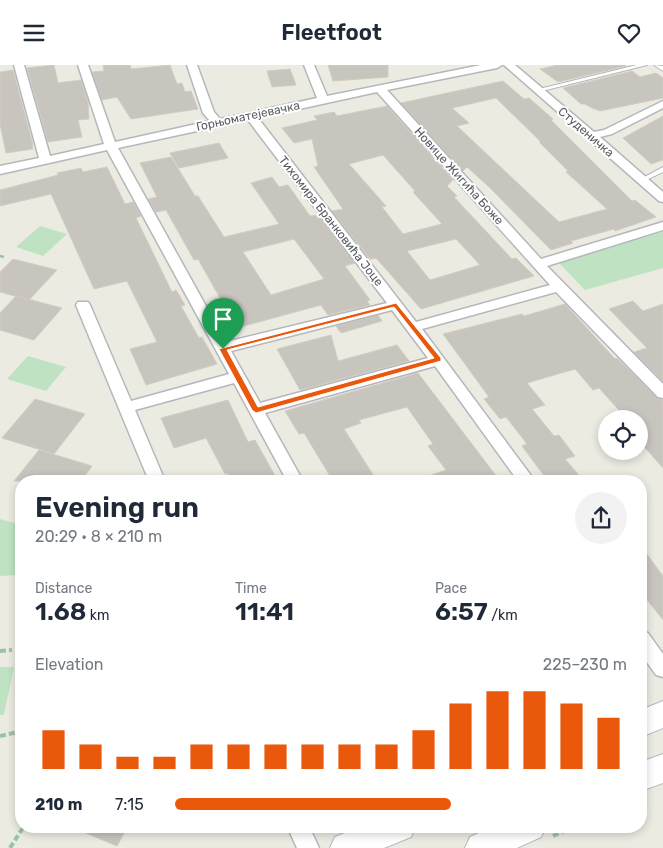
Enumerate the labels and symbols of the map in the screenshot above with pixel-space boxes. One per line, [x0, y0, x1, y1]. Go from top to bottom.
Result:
street label: Горњоматејевачка [195, 98, 301, 134]
street label: Студеничка [555, 104, 617, 160]
street label: Новице Жигића Боже [412, 124, 507, 228]
street label: Тихомира Бранковића Јоце [276, 153, 386, 289]
pin [202, 298, 244, 349]

